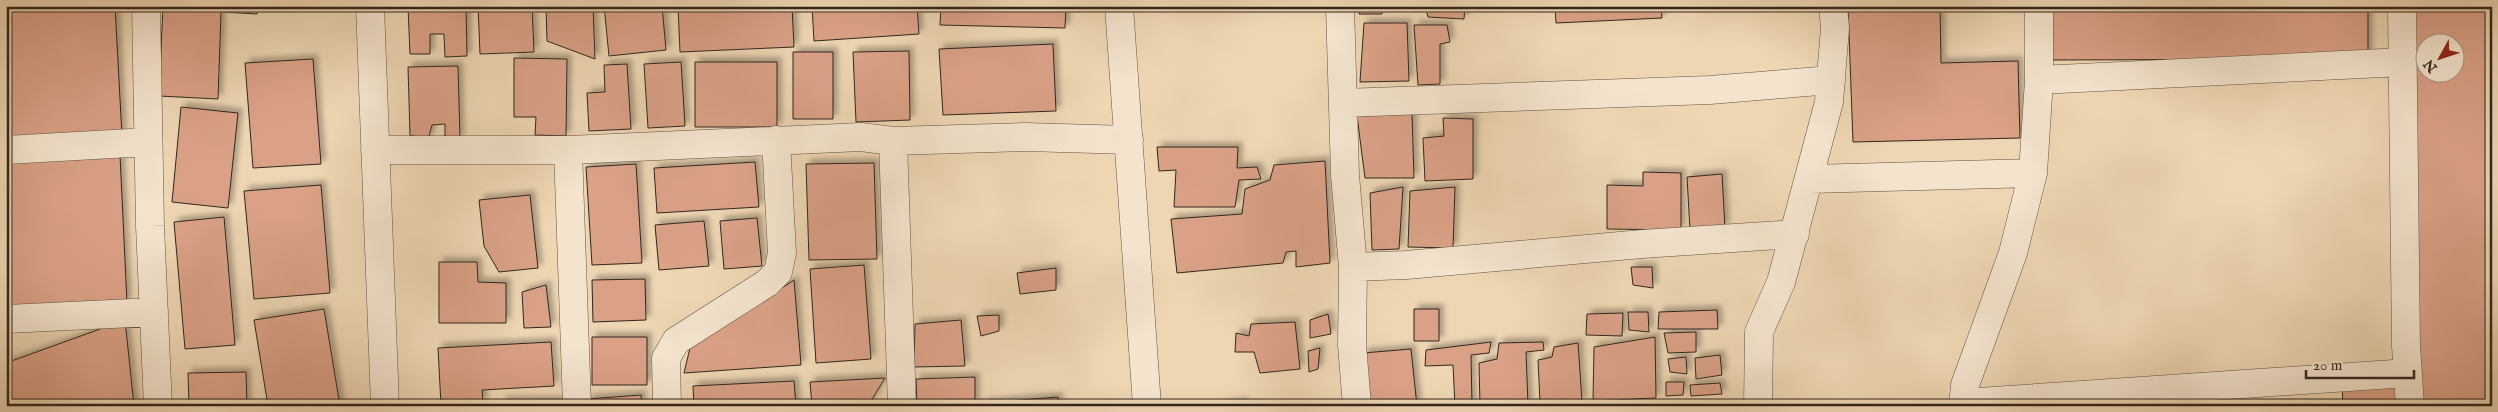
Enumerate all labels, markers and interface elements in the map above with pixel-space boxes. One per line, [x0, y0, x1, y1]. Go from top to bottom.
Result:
north arrow [2416, 32, 2466, 82]
text: N [2420, 55, 2442, 77]
scale bar [2306, 347, 2413, 379]
text: 20 m [2313, 356, 2343, 375]

